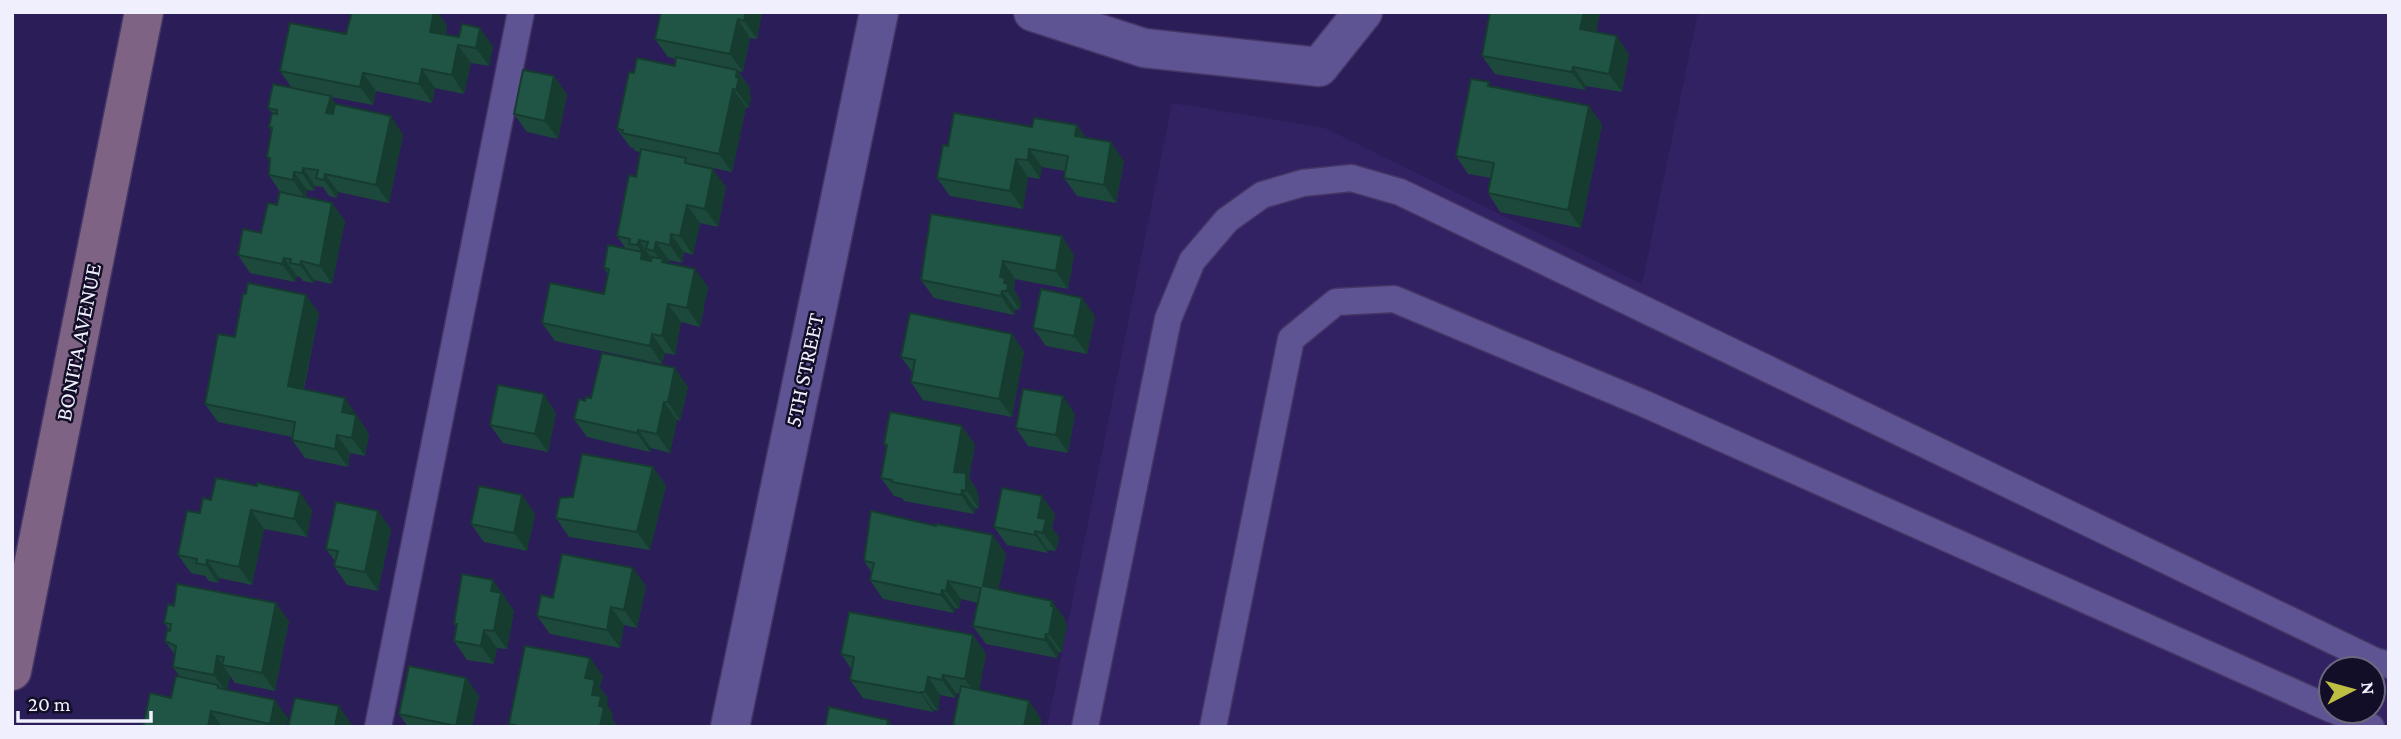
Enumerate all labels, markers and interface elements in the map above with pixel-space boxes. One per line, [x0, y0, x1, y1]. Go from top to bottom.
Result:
street label: BONITA AVENUE [50, 261, 106, 423]
street label: 5TH STREET [779, 310, 829, 429]
north arrow [2317, 655, 2387, 725]
scale bar [18, 680, 150, 724]
text: N [2357, 681, 2380, 696]
text: 20 m [28, 692, 71, 716]

